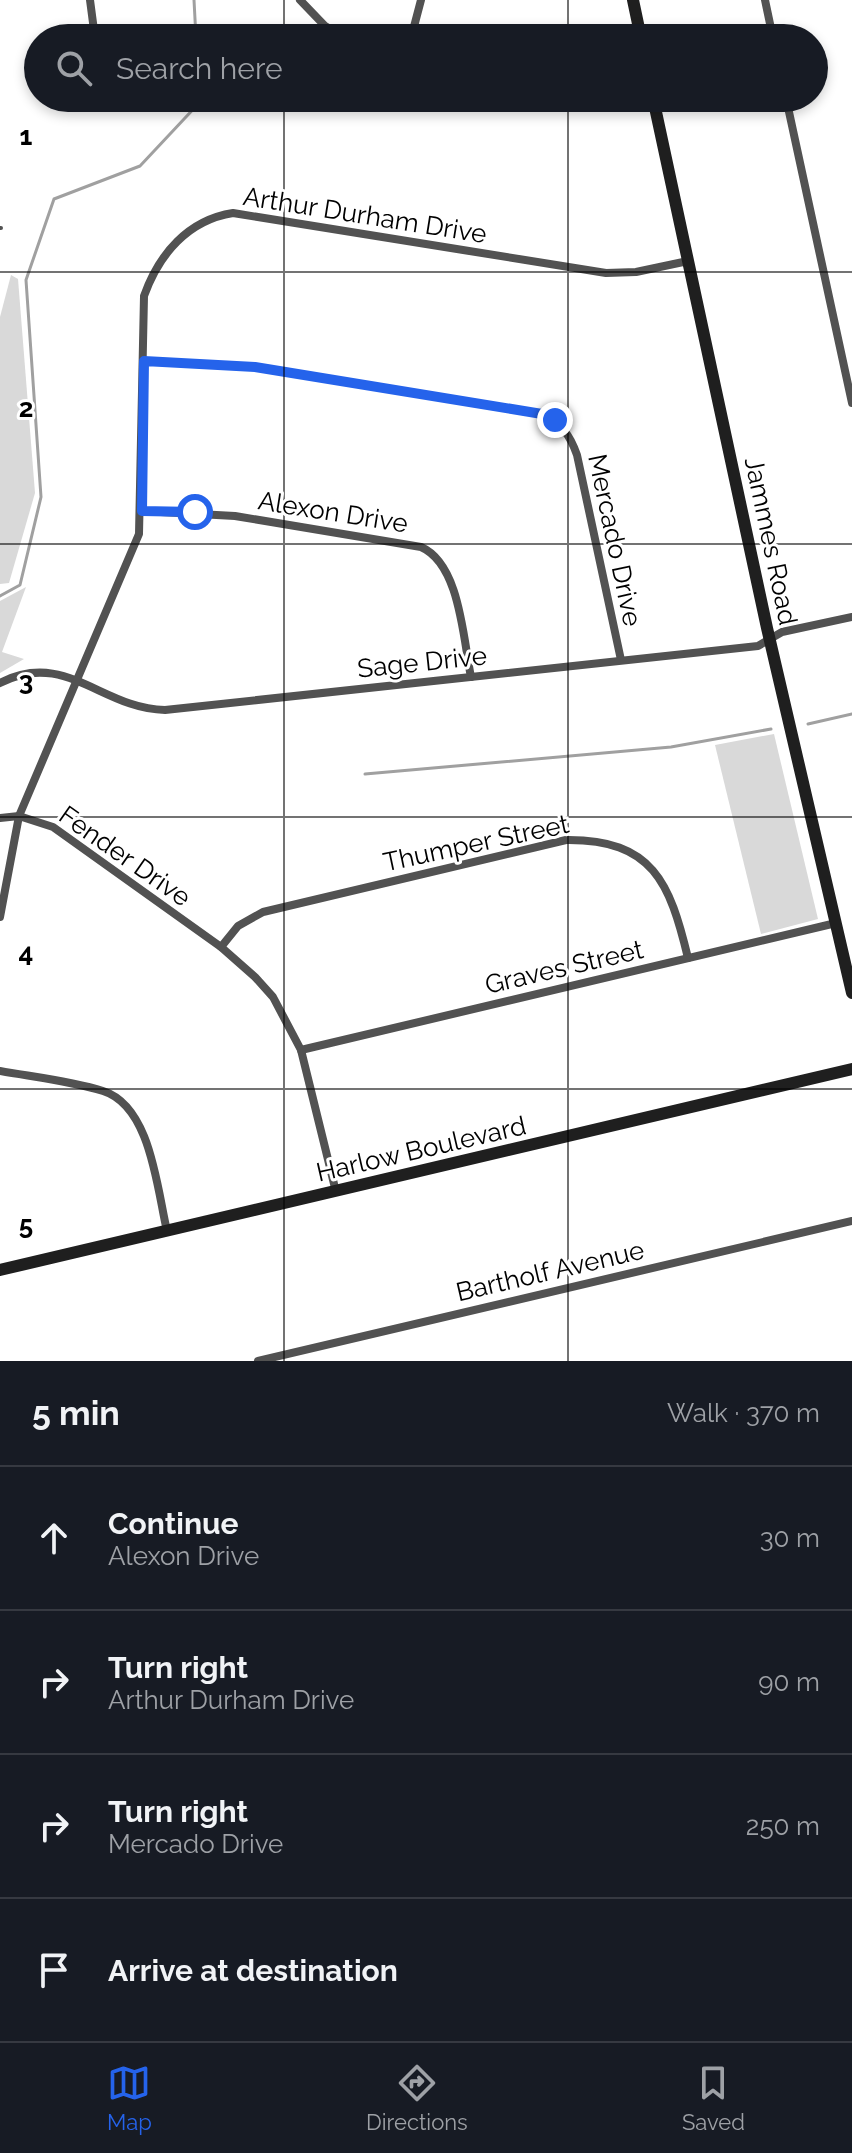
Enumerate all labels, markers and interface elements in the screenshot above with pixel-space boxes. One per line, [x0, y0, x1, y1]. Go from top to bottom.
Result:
search box [24, 24, 828, 112]
icon: search [52, 46, 96, 90]
text: Search here [116, 51, 283, 86]
text: 1 [20, 121, 33, 151]
street label: Arthur Durham Drive [241, 181, 489, 249]
text: 2 [19, 393, 33, 423]
route end [537, 402, 573, 438]
street label: Mercado Drive [582, 451, 648, 629]
street label: Jammes Road [739, 454, 803, 628]
street label: Alexon Drive [256, 485, 410, 539]
route start [177, 494, 213, 530]
street label: Sage Drive [356, 640, 488, 684]
text: 3 [19, 666, 33, 696]
street label: Fender Drive [54, 800, 196, 912]
street label: Thumper Street [380, 809, 572, 877]
street label: Graves Street [482, 934, 646, 1000]
text: 4 [19, 938, 33, 968]
street label: Harlow Boulevard [313, 1110, 529, 1188]
text: 5 [19, 1210, 33, 1240]
street label: Bartholf Avenue [453, 1235, 647, 1307]
text: 5 min [32, 1393, 120, 1433]
text: Walk · 370 m [667, 1398, 820, 1428]
text: Continue [108, 1506, 239, 1541]
icon: ahead [32, 1516, 76, 1560]
text: 30 m [760, 1523, 820, 1553]
text: Alexon Drive [108, 1541, 259, 1571]
text: Turn right [108, 1650, 248, 1685]
icon: right [32, 1660, 76, 1704]
text: 90 m [758, 1667, 820, 1697]
text: Arthur Durham Drive [108, 1685, 354, 1715]
text: Turn right [108, 1794, 248, 1829]
icon: right [32, 1804, 76, 1848]
text: 250 m [746, 1811, 820, 1841]
text: Mercado Drive [108, 1829, 283, 1859]
icon: arrive [32, 1948, 76, 1992]
text: Arrive at destination [108, 1953, 398, 1988]
tab: Map [107, 2061, 152, 2135]
tab: Directions [366, 2061, 468, 2135]
tab: Saved [682, 2061, 745, 2135]

